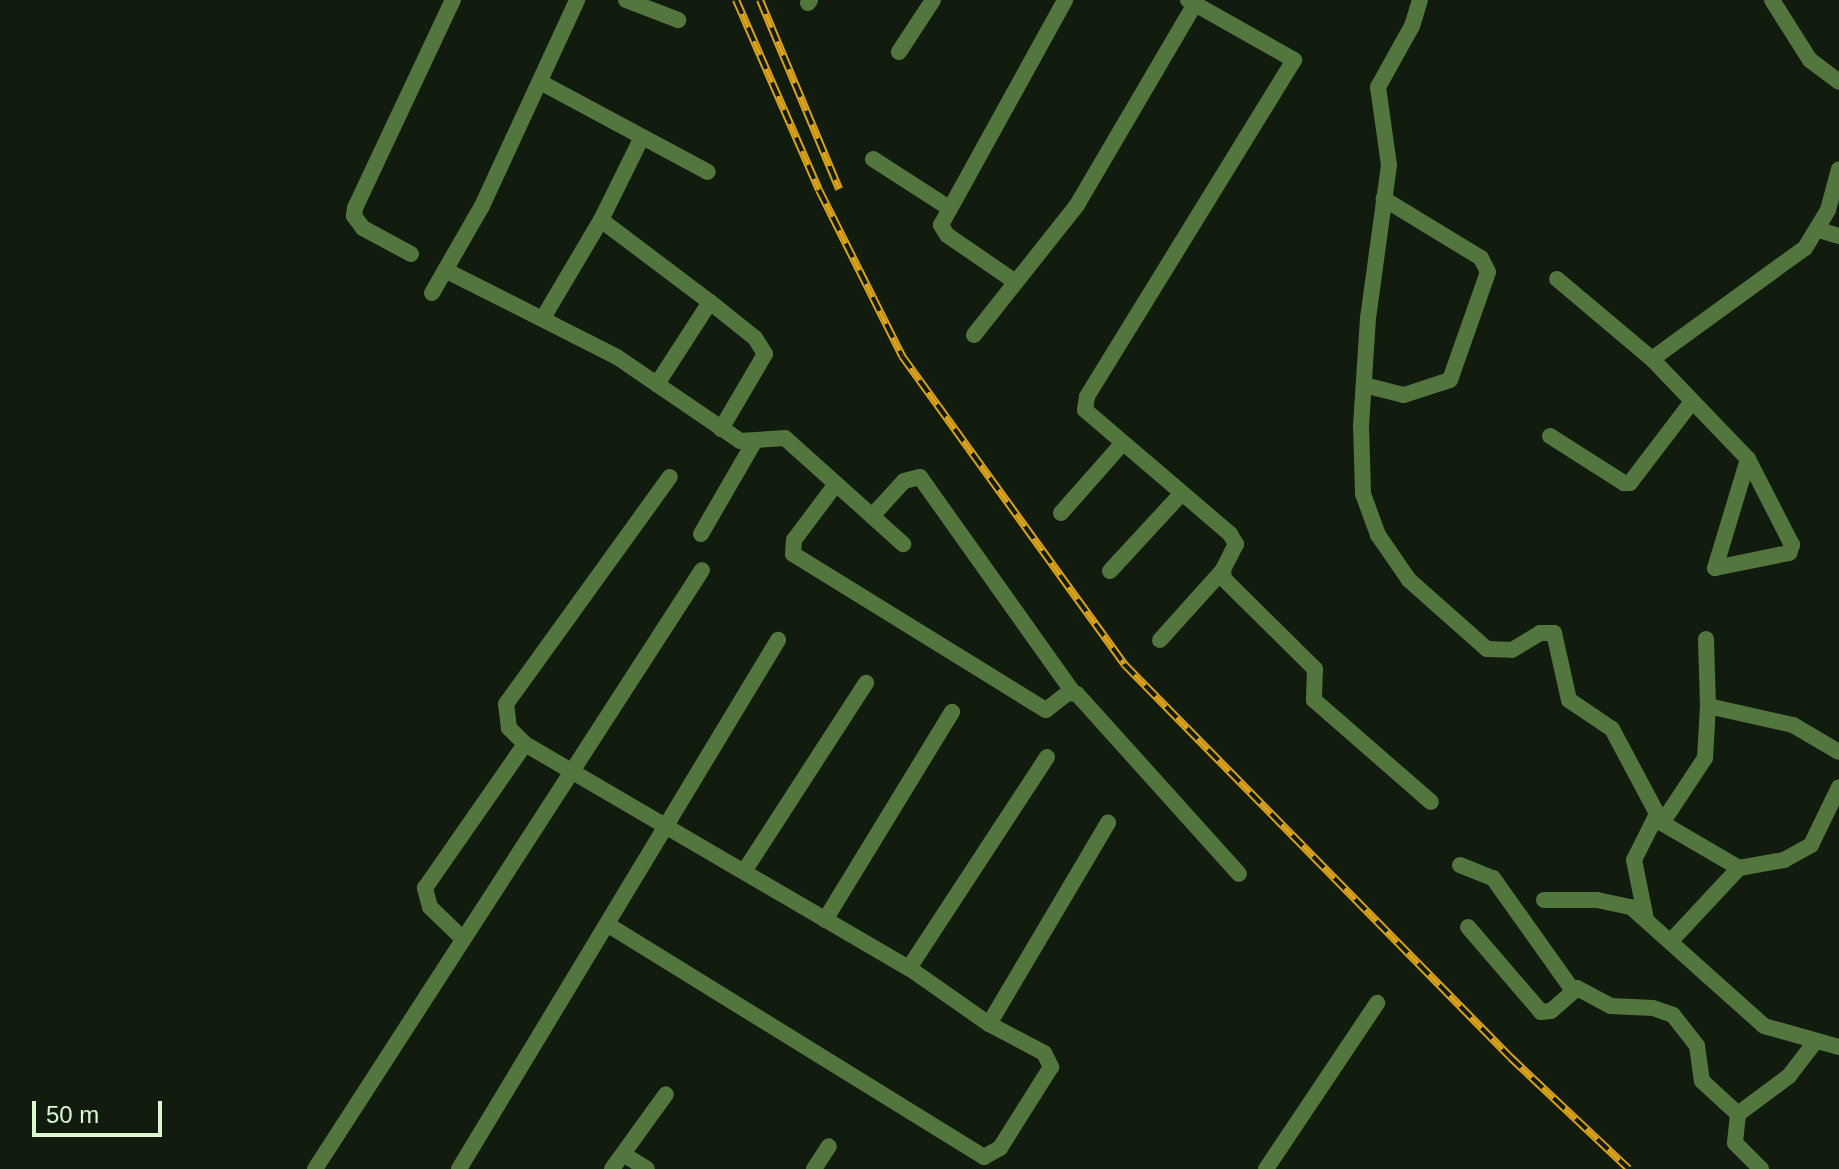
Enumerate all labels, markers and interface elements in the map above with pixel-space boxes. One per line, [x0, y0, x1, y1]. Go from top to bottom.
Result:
scale bar [36, 1085, 166, 1135]
text: 50 m [46, 1101, 99, 1128]

